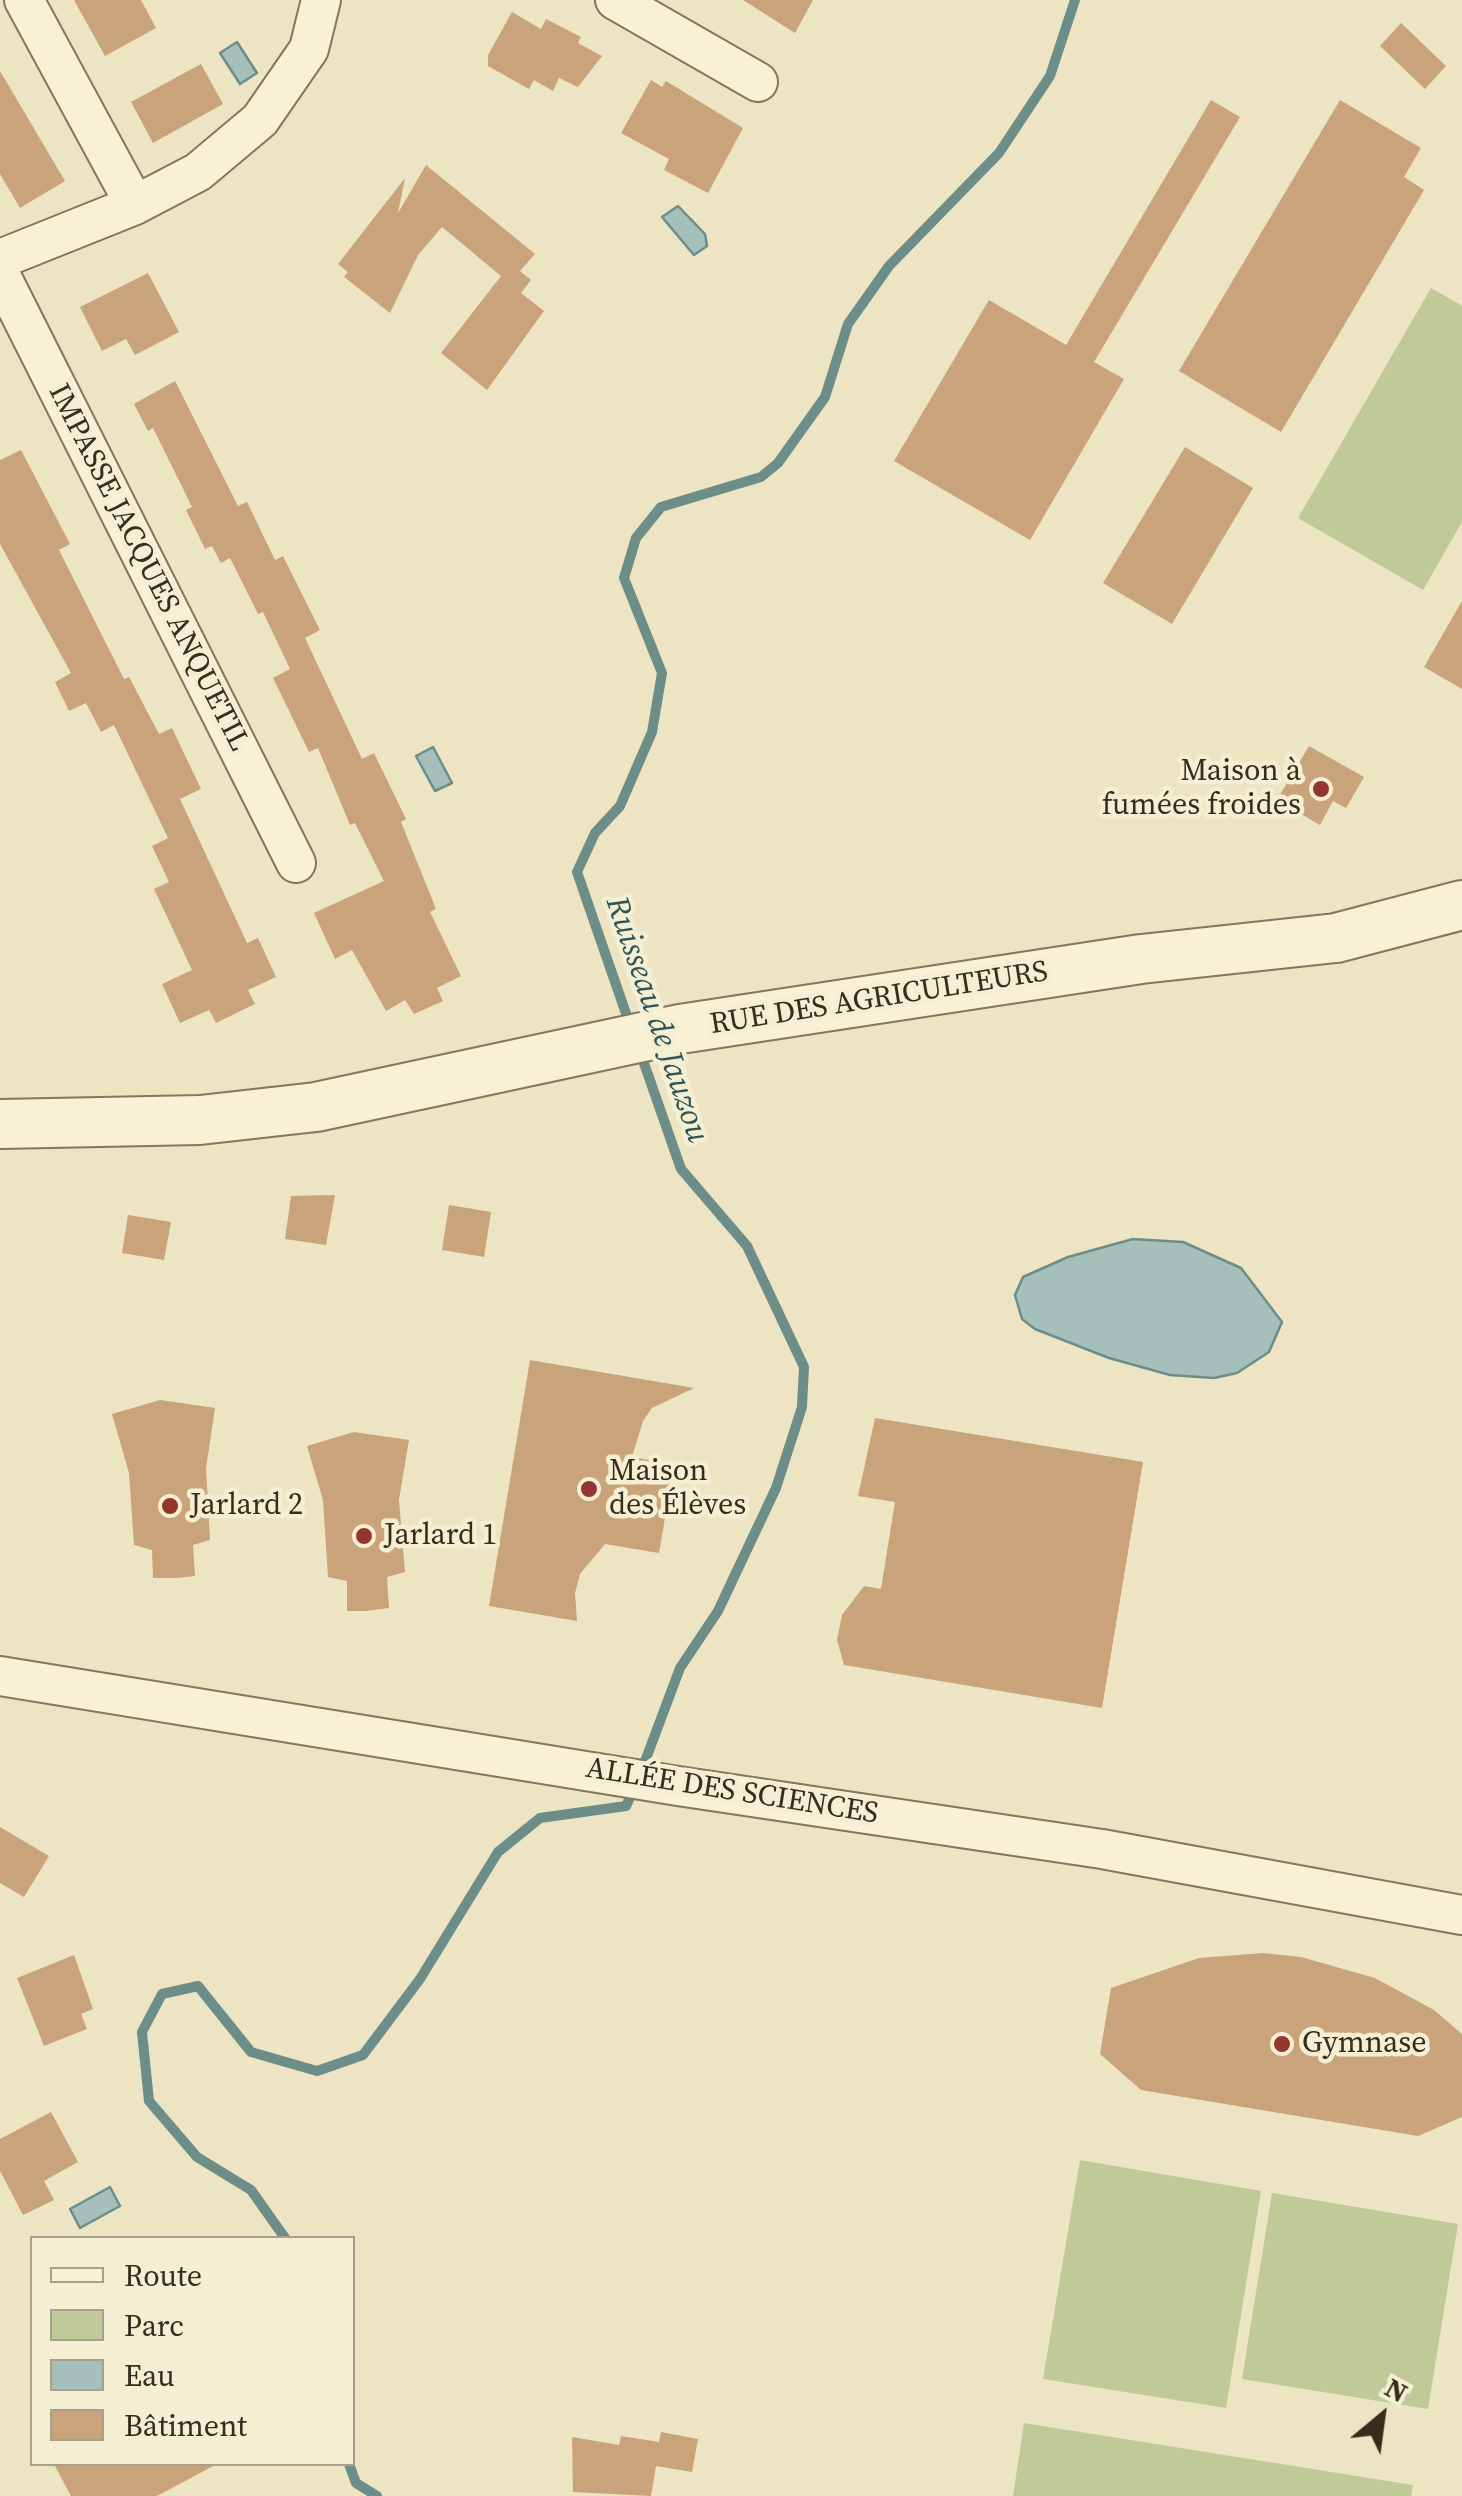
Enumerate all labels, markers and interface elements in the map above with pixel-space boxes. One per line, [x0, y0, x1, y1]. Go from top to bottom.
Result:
street label: IMPASSE JACQUES ANQUETIL [40, 378, 256, 758]
place label: Maison à fumées froides [1102, 754, 1301, 824]
marker: Maison à fumées froides [1310, 778, 1332, 800]
water label: Ruisseau de Jauzou [596, 892, 716, 1148]
street label: RUE DES AGRICULTEURS [707, 954, 1051, 1044]
place label: Maison des Élèves [609, 1454, 746, 1524]
marker: Maison des Élèves [578, 1478, 600, 1500]
place label: Jarlard 2 [190, 1488, 303, 1524]
marker: Jarlard 2 [159, 1495, 181, 1517]
place label: Jarlard 1 [384, 1518, 497, 1554]
marker: Jarlard 1 [353, 1525, 375, 1547]
street label: ALLÉE DES SCIENCES [583, 1751, 881, 1833]
place label: Gymnase [1302, 2026, 1427, 2062]
marker: Gymnase [1271, 2033, 1293, 2055]
legend [30, 2236, 355, 2466]
text: Route [124, 2255, 202, 2296]
text: Parc [124, 2305, 184, 2346]
text: Eau [124, 2355, 175, 2396]
north arrow [1332, 2366, 1432, 2466]
text: N [1378, 2368, 1415, 2411]
text: Bâtiment [124, 2405, 247, 2446]

